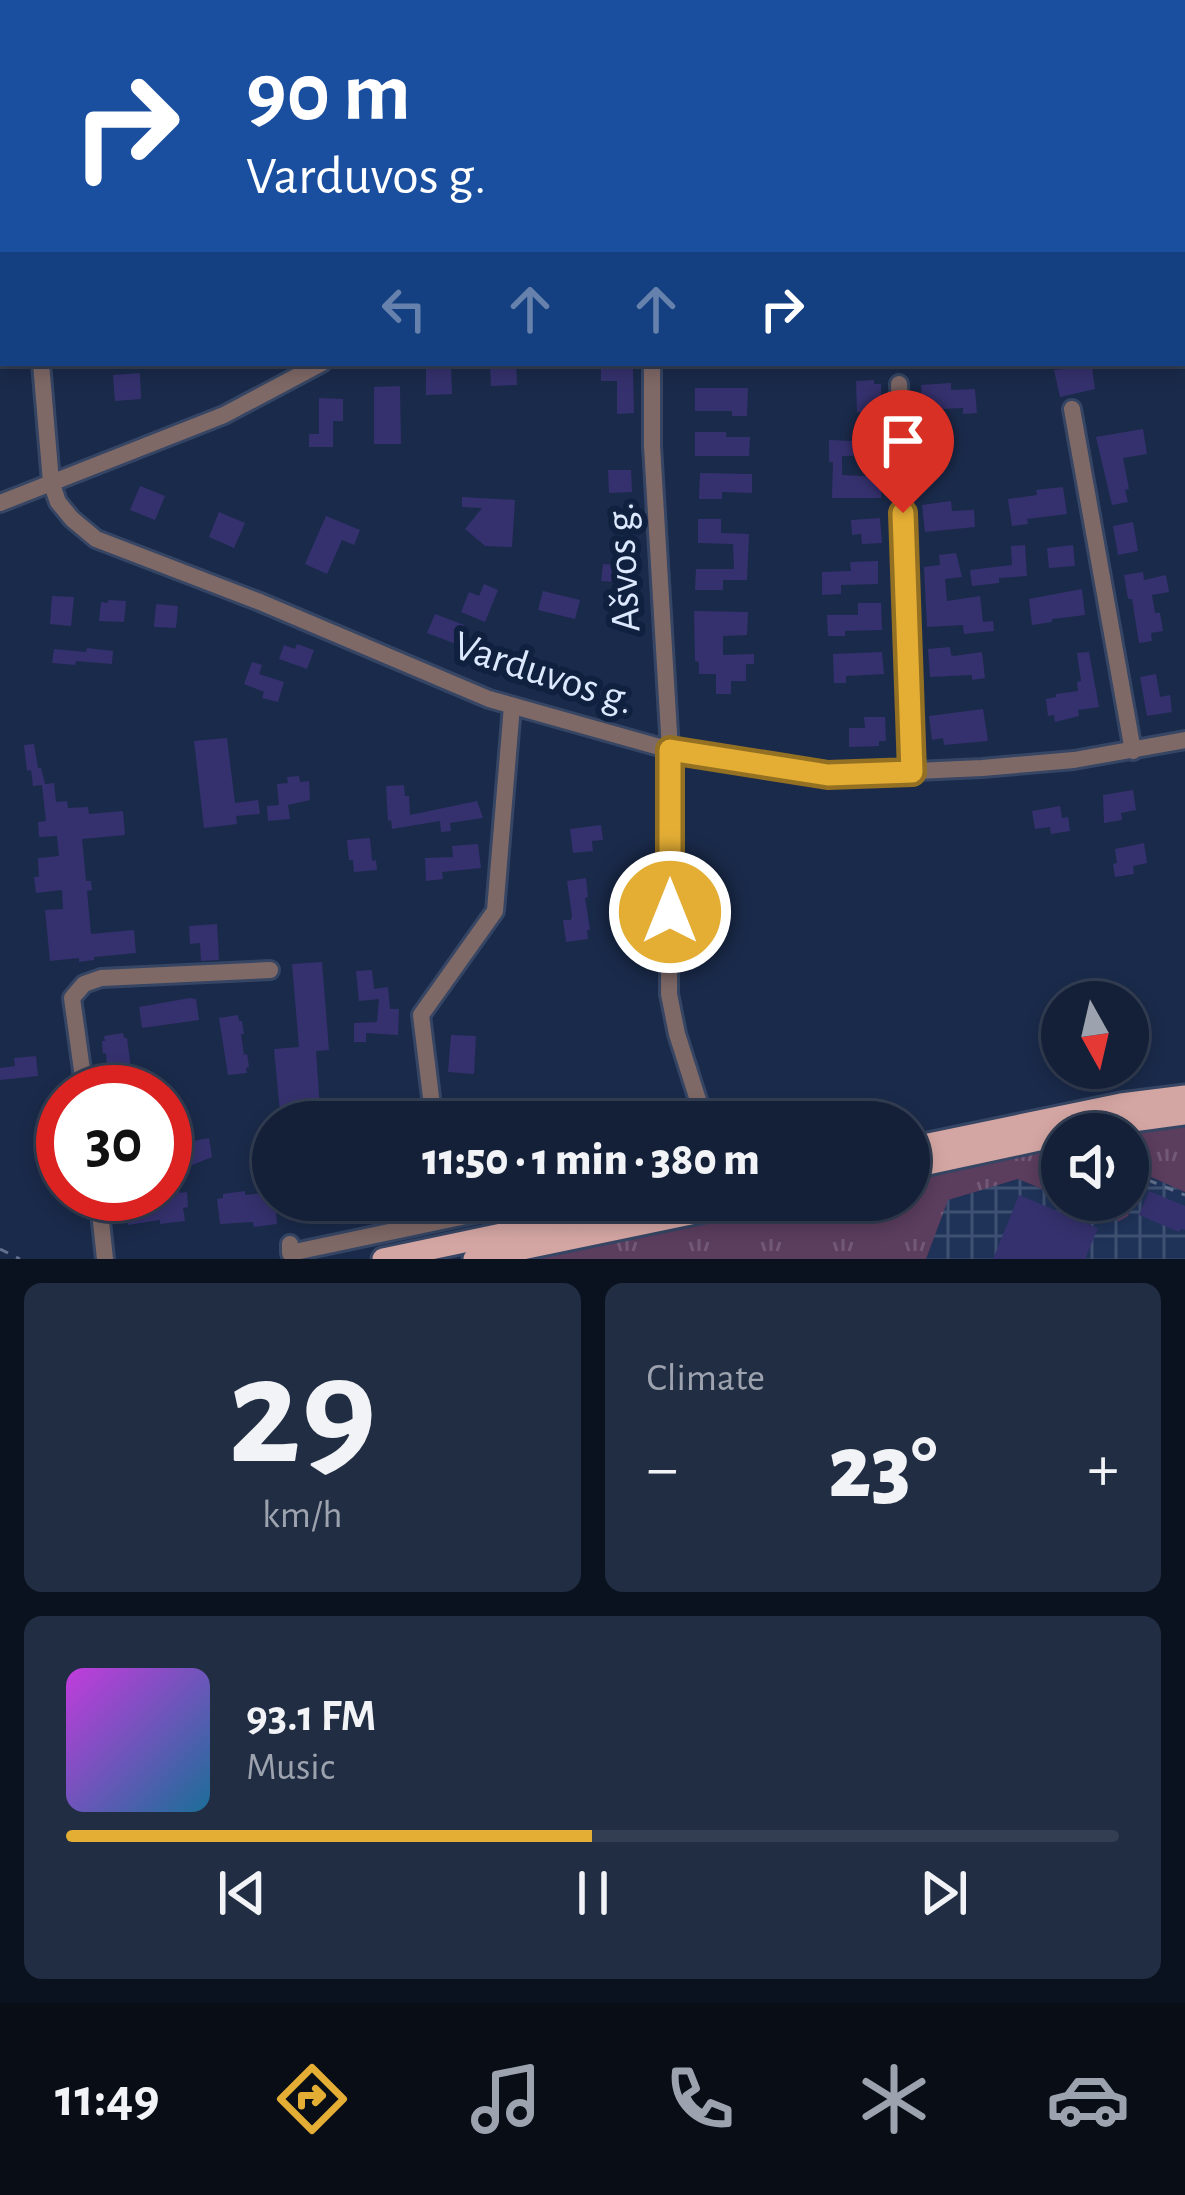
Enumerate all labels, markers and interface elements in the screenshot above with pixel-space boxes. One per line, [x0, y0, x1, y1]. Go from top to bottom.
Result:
icon: right [48, 48, 204, 204]
text: 90 m [246, 52, 411, 136]
text: Varduvos g. [246, 150, 486, 204]
icon: left [371, 276, 437, 342]
icon: ahead [497, 276, 563, 342]
icon: ahead [623, 276, 689, 342]
icon: right [749, 276, 815, 342]
pin [852, 390, 954, 513]
icon: arrive [870, 408, 936, 474]
street label: Ašvos g. [599, 501, 647, 633]
street label: Varduvos g. [449, 624, 639, 722]
position arrow [607, 849, 733, 975]
north arrow [1041, 981, 1149, 1089]
map controls [1041, 981, 1149, 1221]
speed limit sign: 30 [36, 1065, 192, 1221]
button: sound [1041, 1113, 1149, 1221]
text: 11:50 · 1 min · 380 m [422, 1138, 760, 1183]
text: 29 [228, 1336, 377, 1492]
text: Climate [647, 1359, 765, 1398]
text: 23° [828, 1424, 937, 1514]
text: − [647, 1436, 678, 1502]
text: + [1087, 1436, 1119, 1502]
text: km/h [262, 1496, 342, 1535]
text: 93.1 FM [246, 1694, 376, 1739]
text: Music [246, 1748, 335, 1787]
icon: previous [209, 1860, 275, 1926]
icon: pause [560, 1860, 626, 1926]
icon: next [911, 1860, 977, 1926]
icon: directions [270, 2057, 354, 2141]
icon: music [464, 2057, 548, 2141]
icon: phone [658, 2057, 742, 2141]
icon: climate [852, 2057, 936, 2141]
icon: car [1046, 2057, 1130, 2141]
text: 11:49 [55, 2072, 160, 2126]

